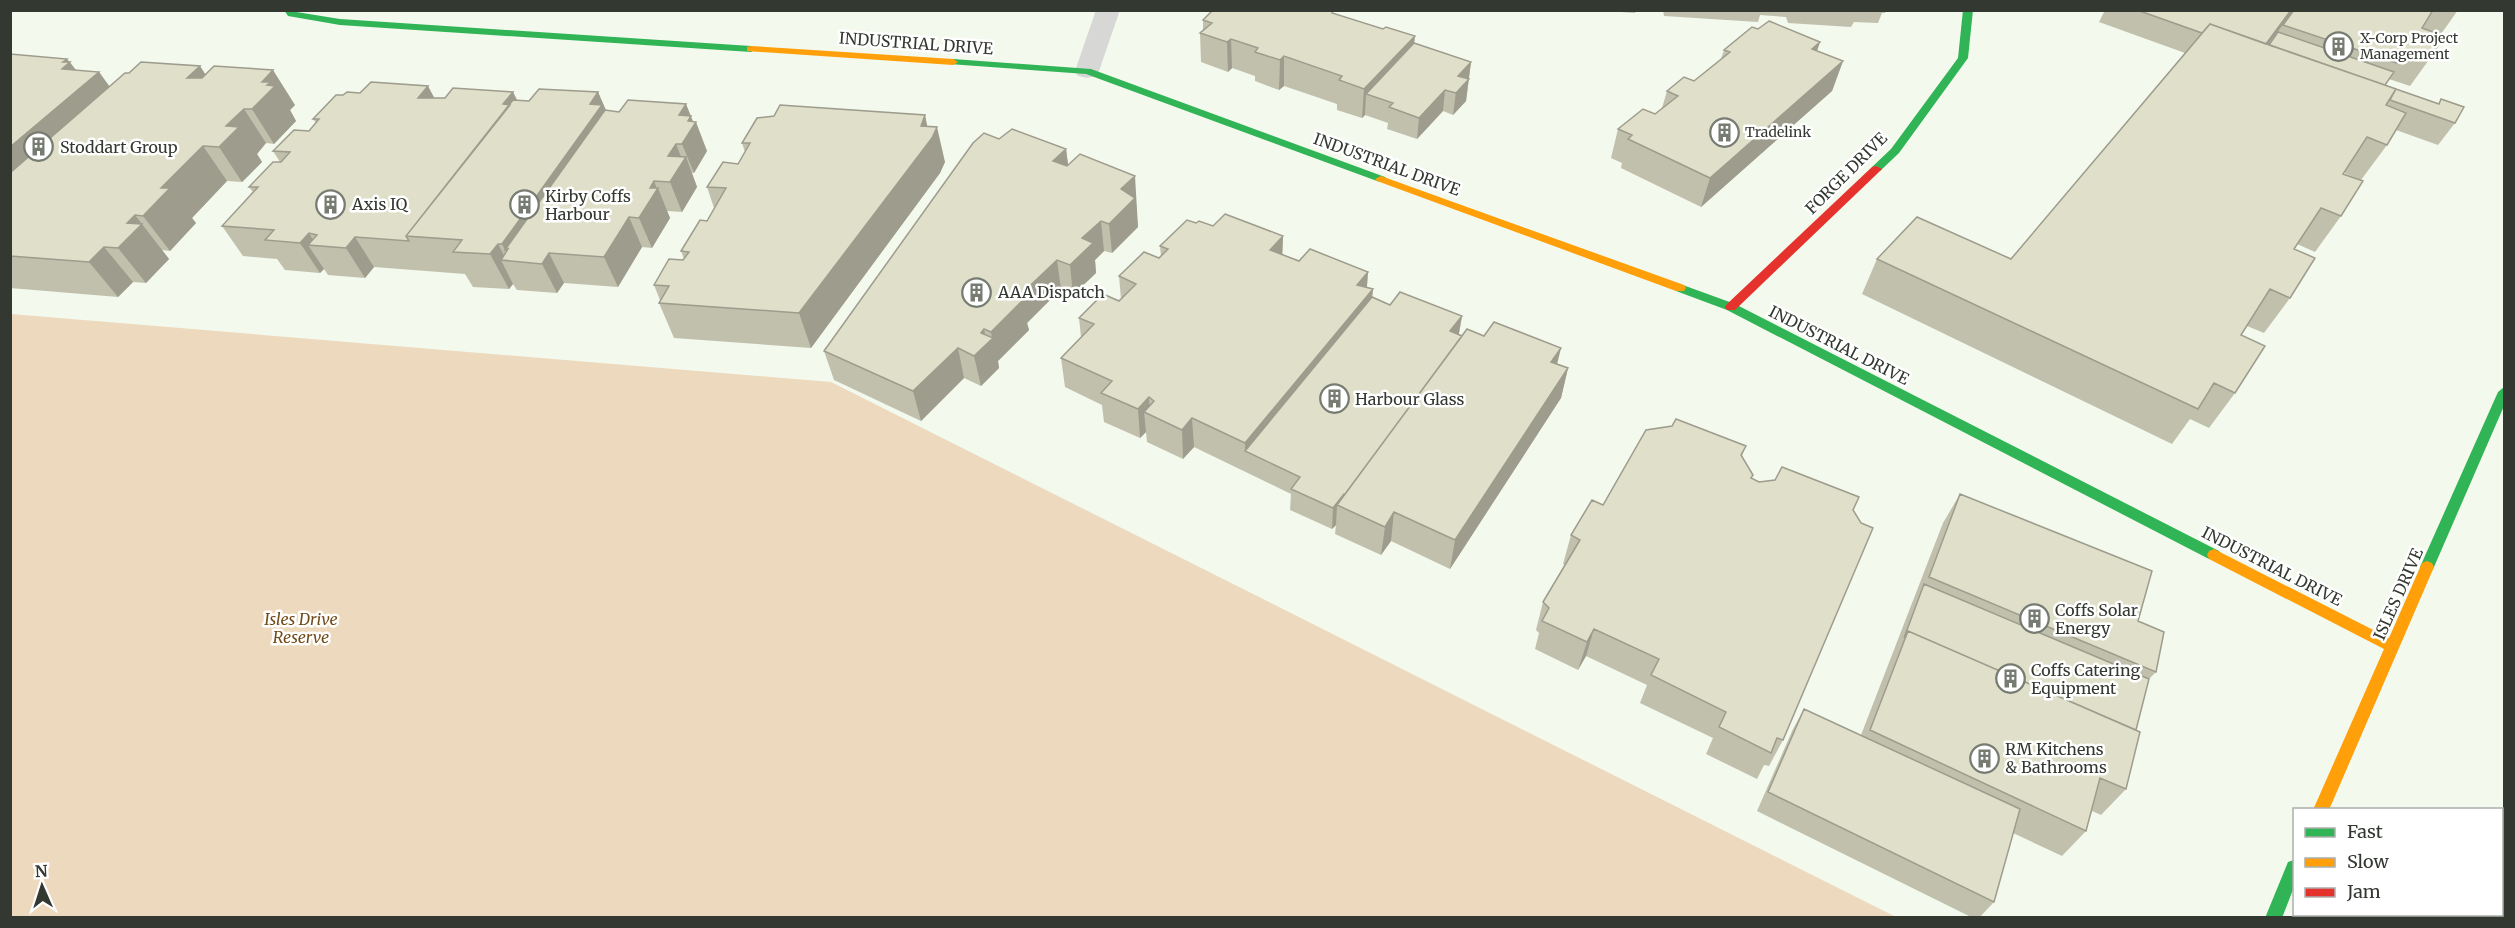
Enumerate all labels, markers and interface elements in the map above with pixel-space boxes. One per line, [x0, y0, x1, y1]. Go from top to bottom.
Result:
street label: INDUSTRIAL DRIVE [838, 28, 995, 58]
place label: X-Corp Project Management [2360, 29, 2459, 63]
building icon: X-Corp Project Management [2323, 30, 2355, 62]
building icon: Tradelink [1708, 116, 1740, 148]
place label: Tradelink [1745, 123, 1811, 141]
street label: FORGE DRIVE [1801, 127, 1892, 218]
street label: INDUSTRIAL DRIVE [1311, 128, 1464, 200]
building icon: Stoddart Group [23, 131, 55, 163]
place label: Stoddart Group [60, 137, 178, 157]
place label: Kirby Coffs Harbour [545, 186, 631, 224]
building icon: Axis IQ [315, 188, 347, 220]
building icon: Kirby Coffs Harbour [508, 189, 540, 221]
place label: Axis IQ [351, 194, 409, 214]
building icon: AAA Dispatch [961, 276, 993, 308]
place label: AAA Dispatch [997, 282, 1105, 302]
street label: INDUSTRIAL DRIVE [1766, 301, 1913, 389]
building icon: Harbour Glass [1318, 383, 1350, 415]
place label: Harbour Glass [1355, 389, 1464, 409]
street label: INDUSTRIAL DRIVE [2199, 522, 2346, 610]
street label: ISLES DRIVE [2369, 544, 2427, 643]
place label: Coffs Solar Energy [2055, 600, 2138, 638]
building icon: Coffs Solar Energy [2018, 603, 2050, 635]
park label: Isles Drive Reserve [264, 609, 338, 647]
place label: Coffs Catering Equipment [2031, 660, 2140, 698]
building icon: Coffs Catering Equipment [1994, 663, 2026, 695]
place label: RM Kitchens & Bathrooms [2005, 739, 2107, 777]
building icon: RM Kitchens & Bathrooms [1968, 742, 2000, 774]
legend [2293, 808, 2503, 916]
text: Fast [2347, 820, 2383, 843]
text: Slow [2347, 850, 2390, 873]
north arrow [12, 856, 72, 916]
text: N [34, 861, 48, 881]
text: Jam [2346, 880, 2381, 903]

